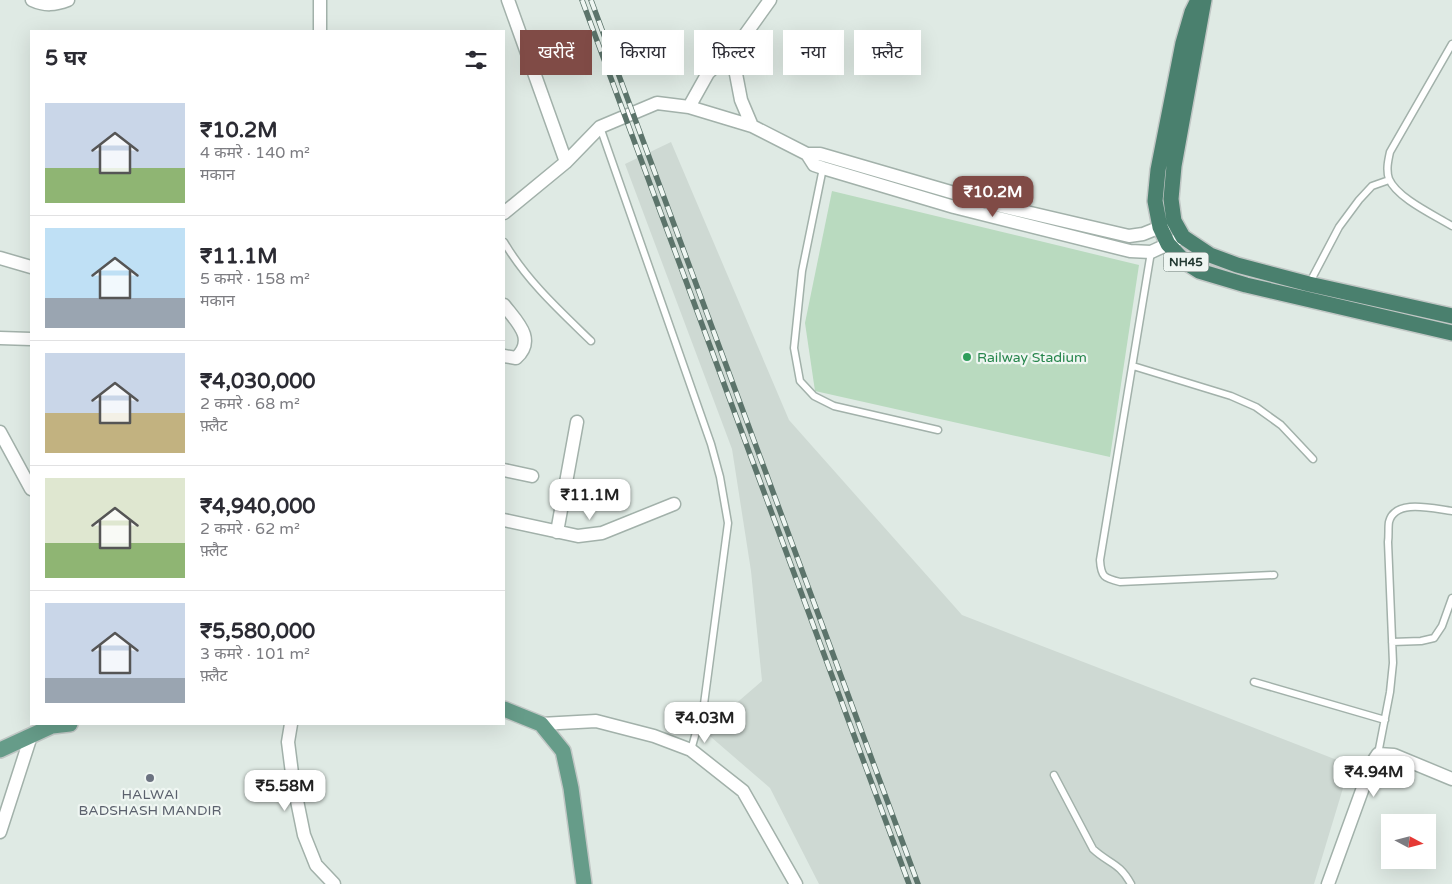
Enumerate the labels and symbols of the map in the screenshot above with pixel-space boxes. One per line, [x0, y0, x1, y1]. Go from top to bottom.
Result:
pin: ₹10.2M [952, 176, 1034, 218]
road number: NH45 [1164, 252, 1208, 272]
place label: Railway Stadium [977, 349, 1087, 366]
marker: Railway Stadium [961, 351, 973, 363]
pin: ₹11.1M [549, 478, 631, 521]
pin: ₹4.03M [664, 702, 746, 744]
pin: ₹4.94M [1333, 756, 1415, 798]
pin: ₹5.58M [244, 770, 326, 812]
marker: HALWAI BADSHASH MANDIR [144, 772, 156, 784]
place label: HALWAI BADSHASH MANDIR [79, 786, 221, 819]
north arrow [1381, 814, 1436, 869]

